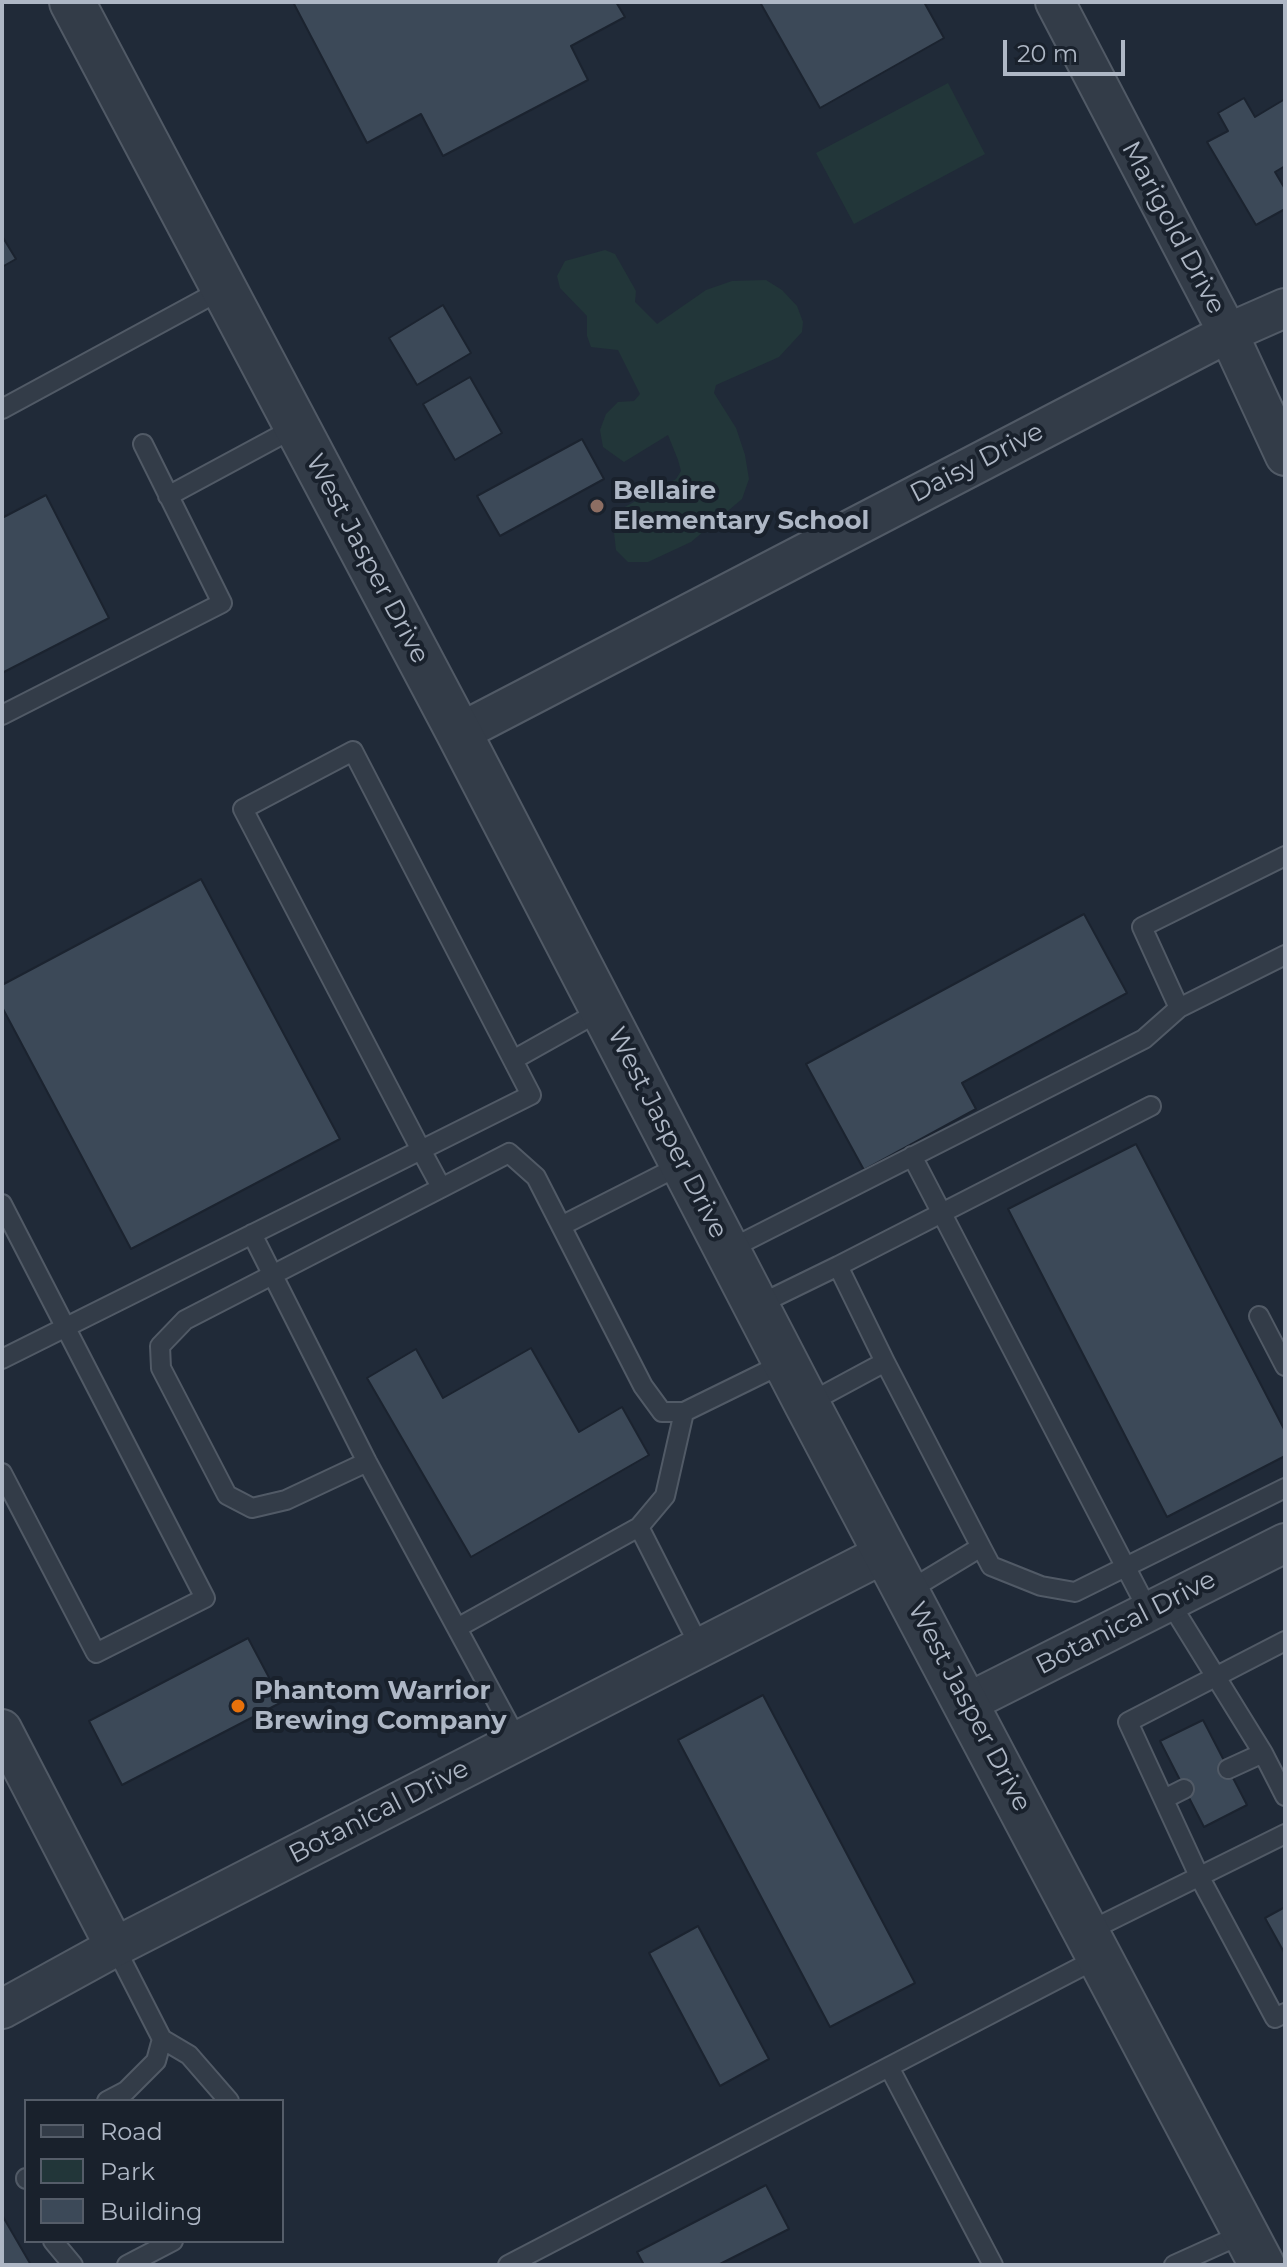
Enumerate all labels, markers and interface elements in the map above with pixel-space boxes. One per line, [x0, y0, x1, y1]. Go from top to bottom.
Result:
scale bar [1007, 24, 1129, 74]
text: 20 m [1017, 39, 1078, 68]
street label: Marigold Drive [1114, 136, 1232, 320]
street label: Daisy Drive [905, 416, 1049, 510]
street label: West Jasper Drive [299, 449, 435, 669]
place label: Bellaire Elementary School [613, 475, 869, 536]
marker: Bellaire Elementary School [588, 497, 606, 515]
street label: West Jasper Drive [600, 1022, 734, 1244]
street label: Botanical Drive [1031, 1564, 1221, 1682]
street label: West Jasper Drive [901, 1597, 1037, 1817]
place label: Phantom Warrior Brewing Company [254, 1675, 506, 1736]
marker: Phantom Warrior Brewing Company [229, 1697, 247, 1715]
street label: Botanical Drive [284, 1753, 474, 1871]
legend [24, 2099, 284, 2243]
text: Road [100, 2117, 163, 2146]
text: Park [100, 2157, 155, 2186]
text: Building [100, 2197, 203, 2226]

